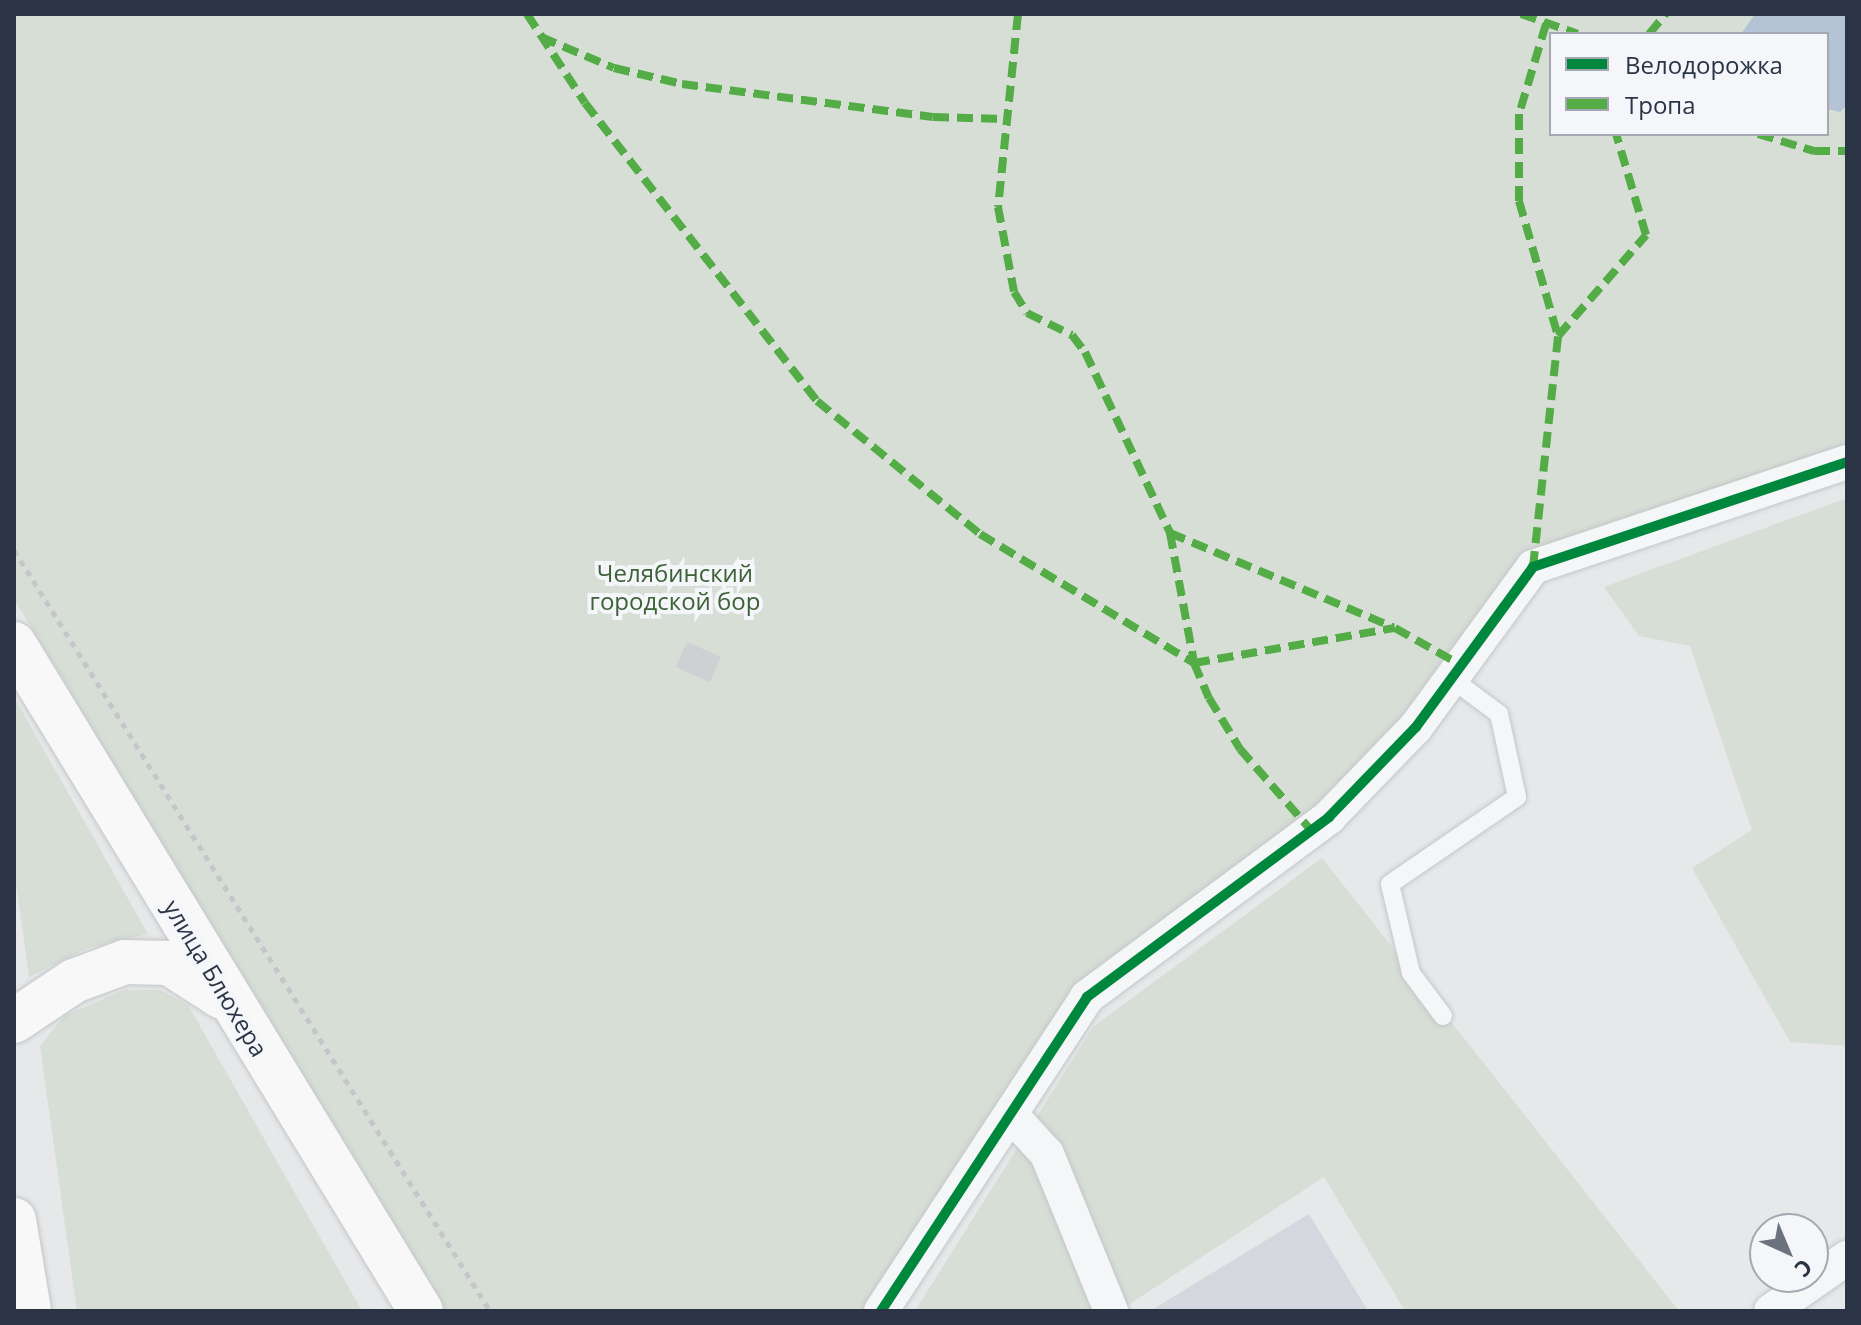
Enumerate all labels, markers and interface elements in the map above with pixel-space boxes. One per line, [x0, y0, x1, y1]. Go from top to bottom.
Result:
legend [1549, 32, 1829, 136]
text: Велодорожка [1625, 48, 1783, 81]
text: Тропа [1625, 88, 1696, 121]
park label: Челябинский городской бор [590, 559, 760, 615]
street label: улица Блюхера [158, 894, 274, 1062]
north arrow [1749, 1213, 1829, 1293]
text: С [1789, 1253, 1820, 1284]

